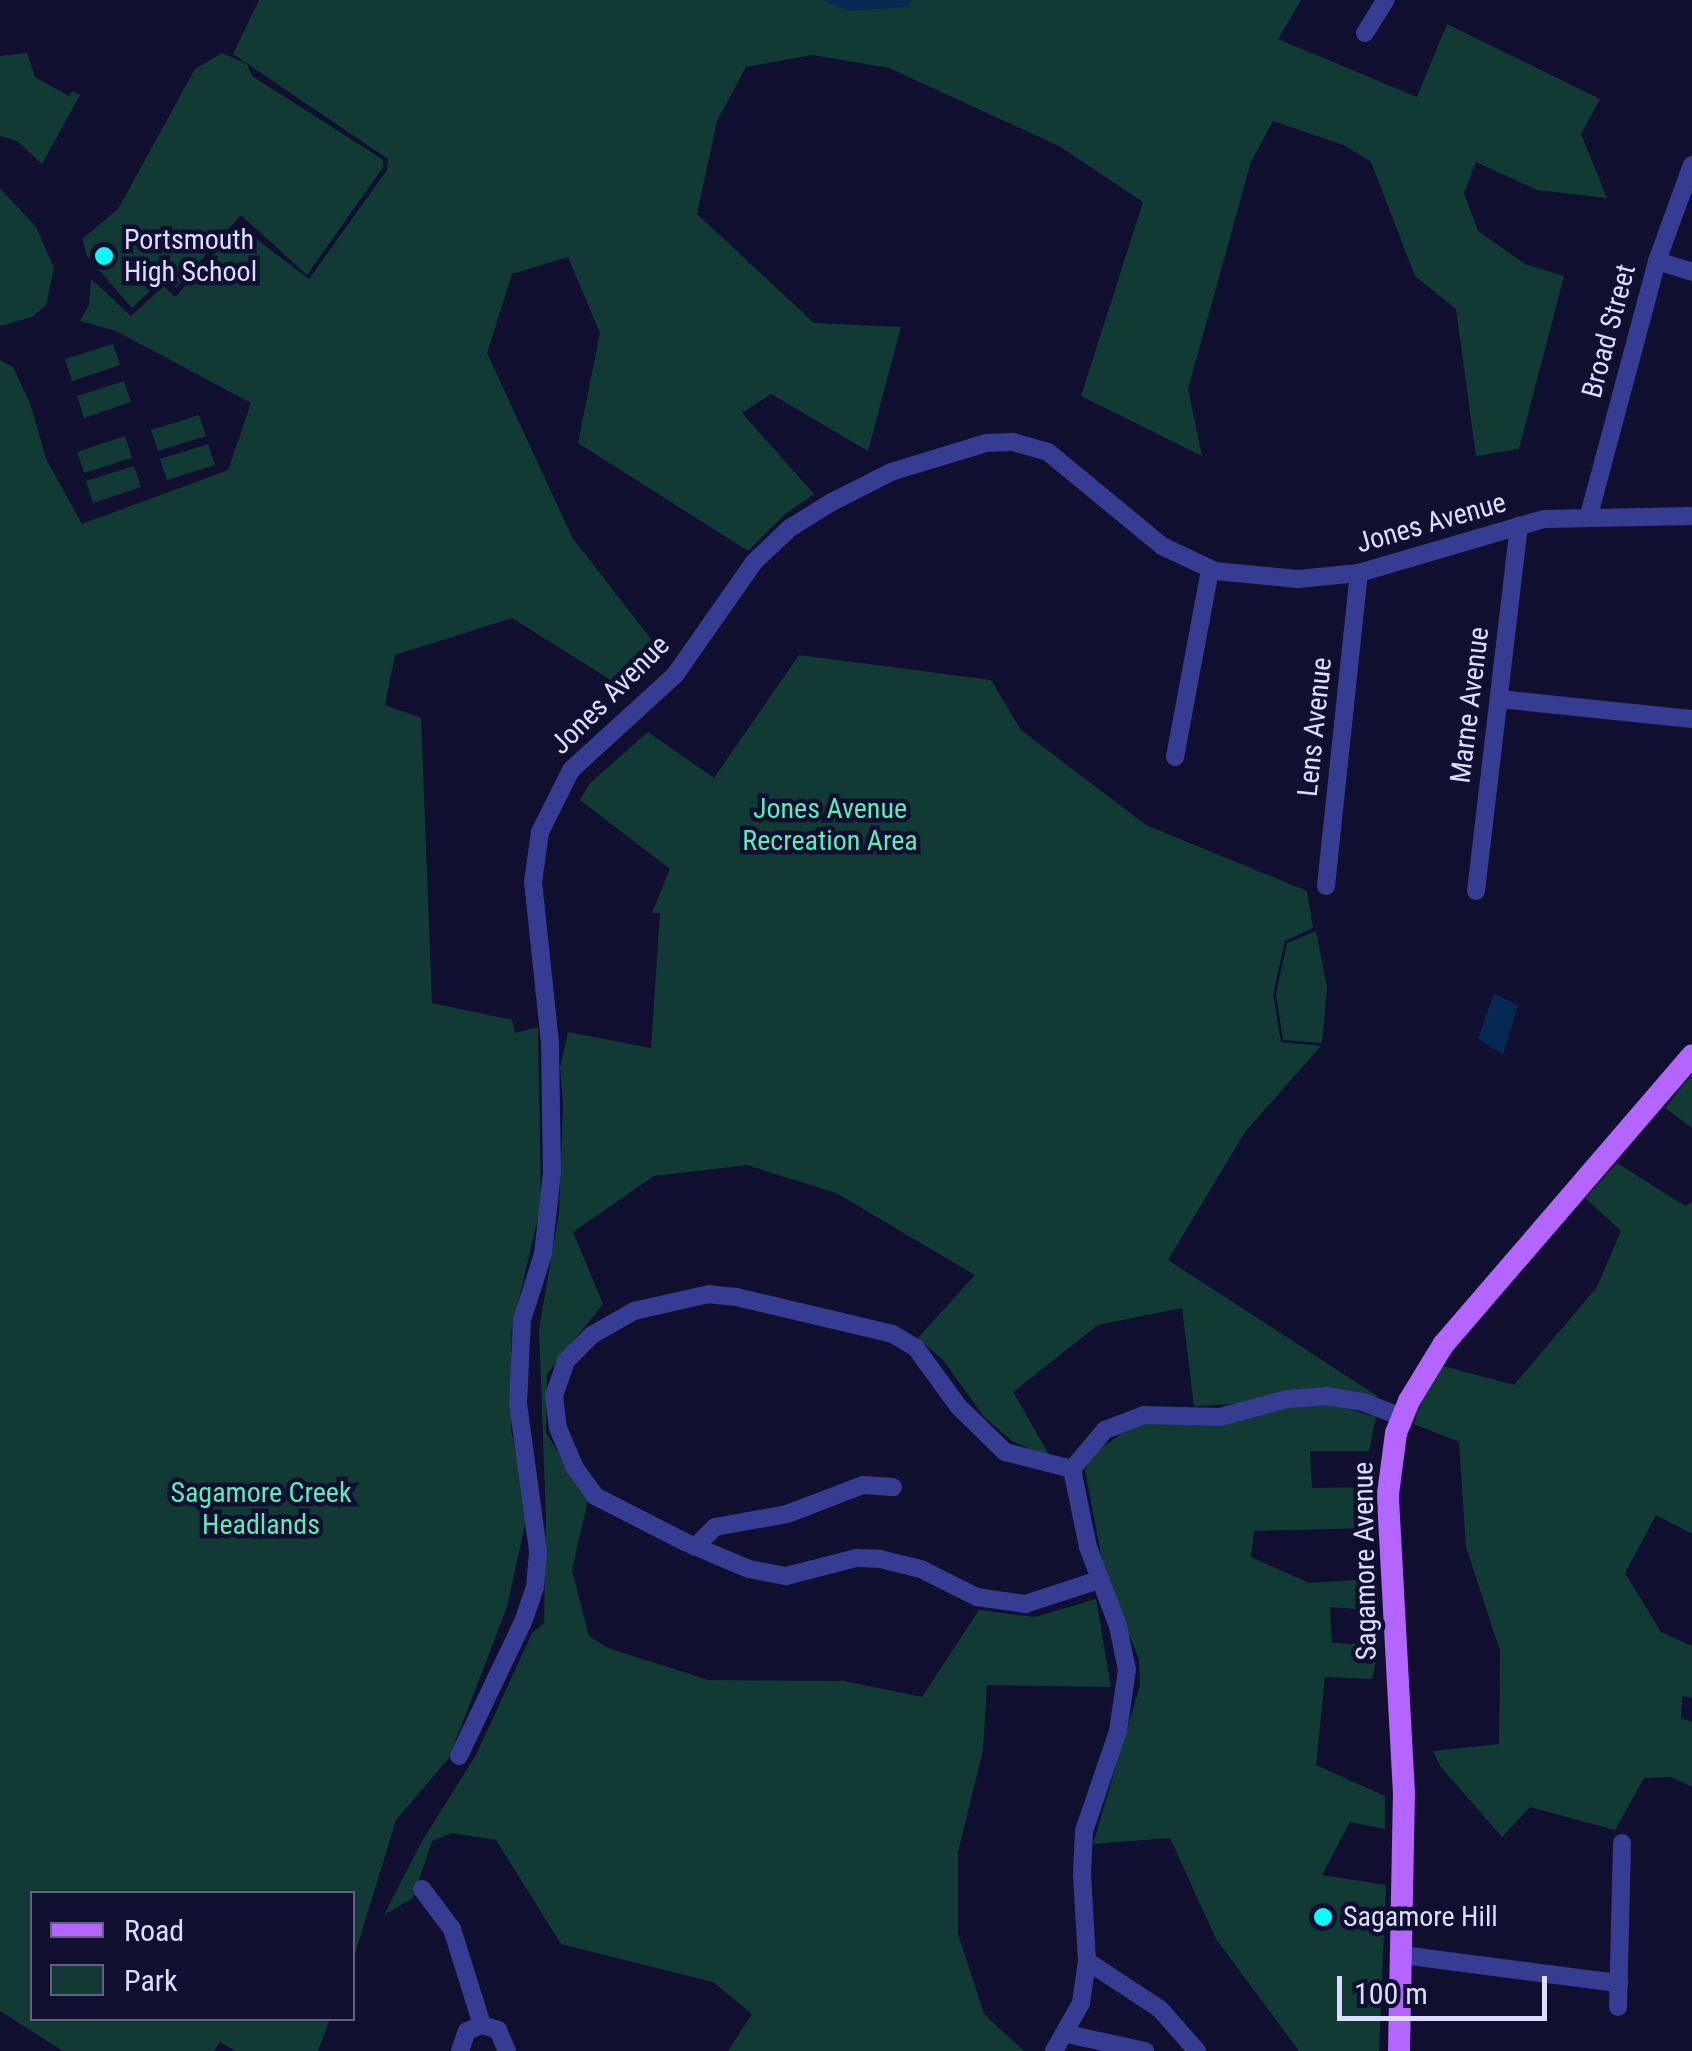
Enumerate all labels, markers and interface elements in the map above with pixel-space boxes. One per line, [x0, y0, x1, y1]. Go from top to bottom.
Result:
place label: Portsmouth High School [124, 223, 257, 289]
marker: Portsmouth High School [93, 245, 115, 267]
street label: Broad Street [1575, 261, 1643, 401]
street label: Jones Avenue [1352, 486, 1510, 560]
street label: Marne Avenue [1444, 625, 1496, 785]
street label: Jones Avenue [544, 629, 676, 761]
street label: Lens Avenue [1291, 656, 1339, 798]
park label: Jones Avenue Recreation Area [742, 792, 918, 858]
street label: Sagamore Avenue [1346, 1461, 1384, 1661]
park label: Sagamore Creek Headlands [170, 1476, 352, 1542]
legend [30, 1891, 355, 2021]
place label: Sagamore Hill [1343, 1900, 1498, 1934]
marker: Sagamore Hill [1312, 1906, 1334, 1928]
text: Road [124, 1913, 184, 1948]
scale bar [1342, 1956, 1552, 2018]
text: Park [124, 1963, 178, 1998]
text: 100 m [1354, 1976, 1428, 2011]

